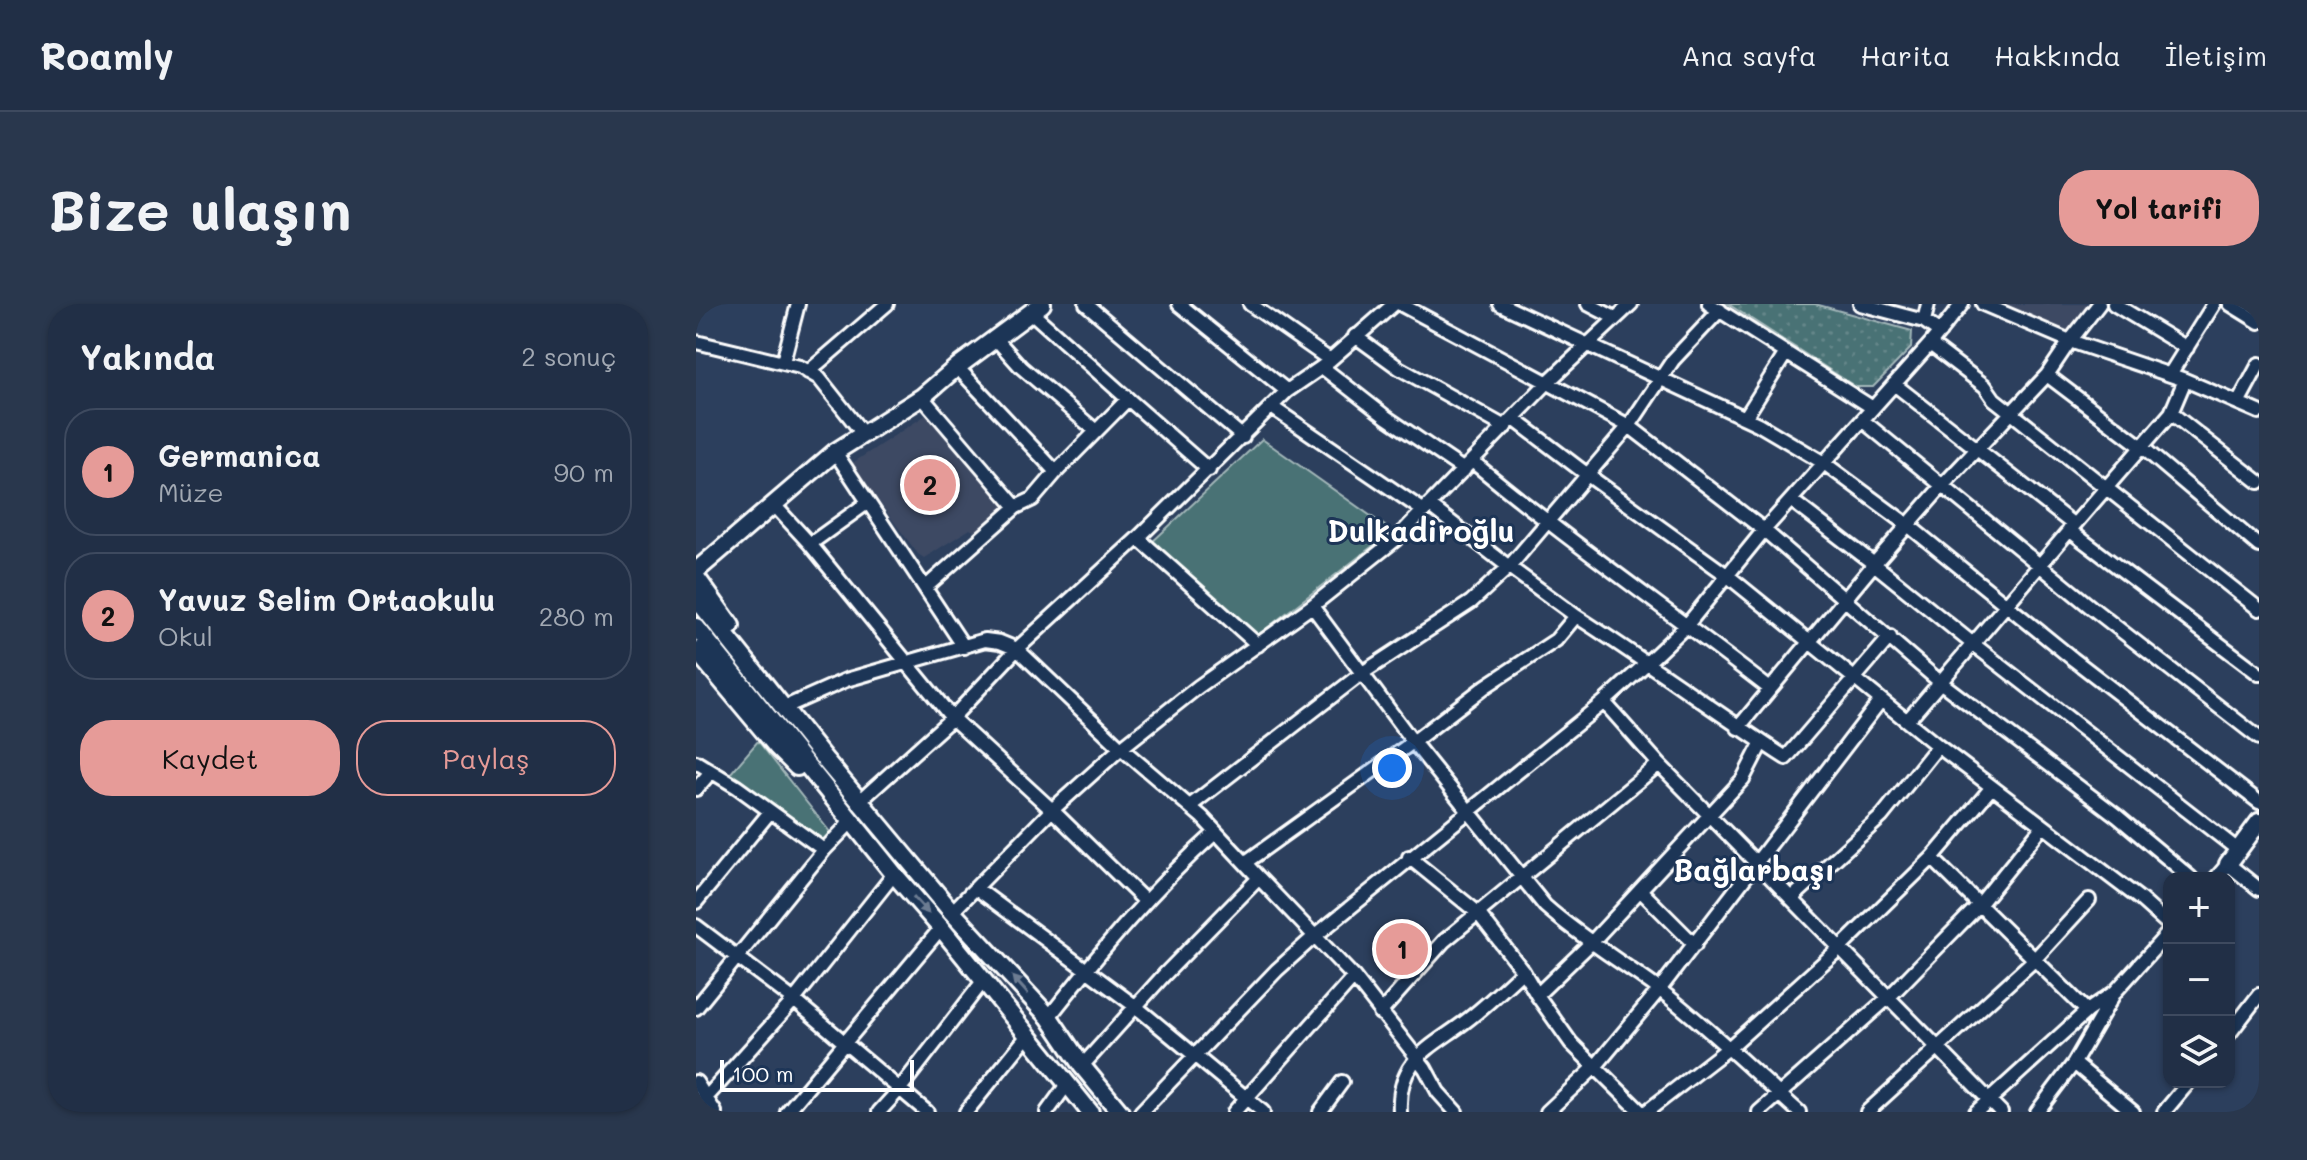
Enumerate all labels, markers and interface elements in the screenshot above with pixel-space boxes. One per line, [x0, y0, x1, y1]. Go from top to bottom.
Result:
text: Roamly [40, 30, 174, 80]
text: Ana sayfa [1681, 37, 1817, 73]
text: Harita [1861, 37, 1950, 73]
text: Hakkında [1994, 37, 2121, 73]
text: İletişim [2165, 37, 2267, 73]
button: Yol tarifi [2059, 170, 2259, 246]
text: Bize ulaşın [48, 172, 351, 245]
text: Yakında [80, 334, 215, 379]
text: 2 sonuç [521, 339, 616, 373]
text: Germanica [158, 435, 321, 475]
text: 1 [102, 455, 114, 489]
text: 90 m [554, 455, 614, 489]
pin: 2 [904, 455, 956, 515]
text: Müze [158, 475, 224, 509]
district label: Dulkadiroğlu [1327, 510, 1515, 550]
text: Yavuz Selim Ortaokulu [158, 579, 495, 619]
text: 2 [101, 599, 115, 633]
text: 280 m [539, 599, 614, 633]
text: Okul [158, 619, 213, 653]
button: Kaydet [80, 720, 340, 796]
button: Paylaş [356, 720, 616, 796]
your location [1372, 748, 1412, 788]
district label: Bağlarbaşı [1673, 849, 1835, 890]
map controls [2163, 872, 2235, 1088]
button: + [2163, 872, 2235, 944]
one-way arrow [912, 895, 930, 914]
pin: 1 [1376, 919, 1428, 979]
button: − [2163, 944, 2235, 1016]
one-way arrow [1011, 976, 1029, 995]
button: layers [2163, 1016, 2235, 1088]
scale bar [720, 1056, 914, 1092]
text: 100 m [732, 1059, 794, 1088]

